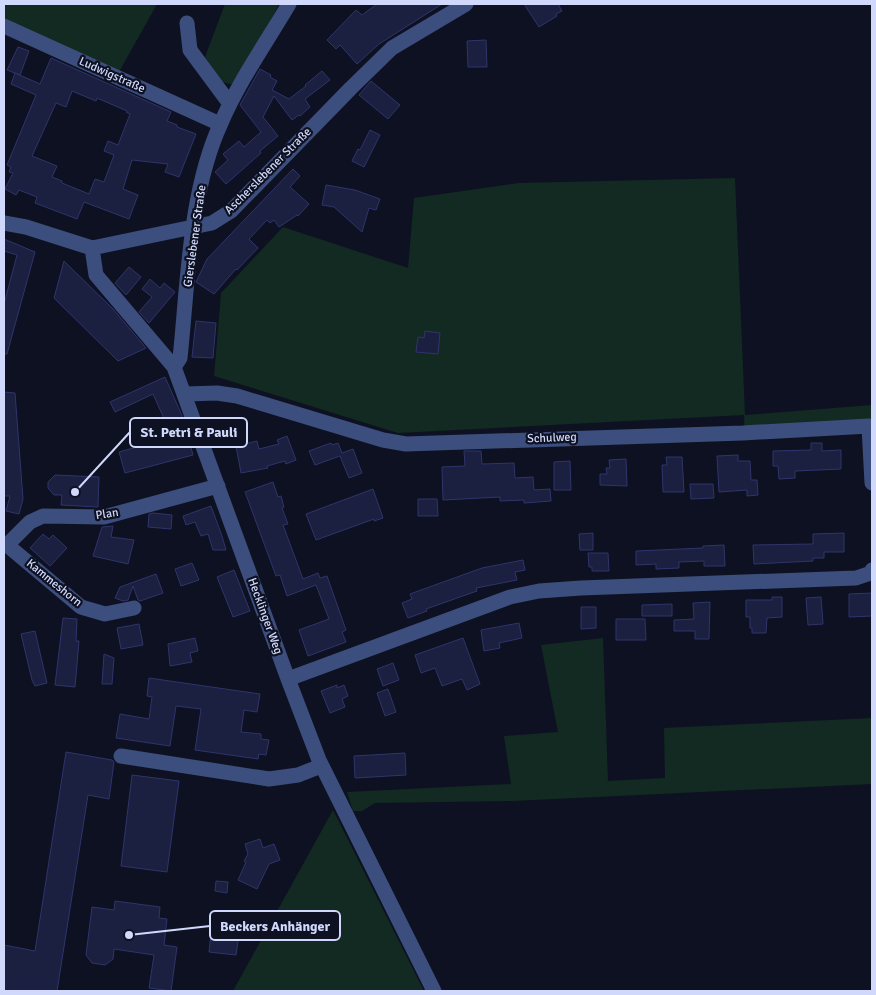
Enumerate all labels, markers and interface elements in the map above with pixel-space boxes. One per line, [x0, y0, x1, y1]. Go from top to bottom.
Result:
street label: Ludwigstraße [77, 54, 147, 96]
street label: Ascherslebener Straße [221, 124, 315, 218]
street label: Gierslebener Straße [180, 184, 210, 288]
callout: St. Petri & Pauli [130, 418, 247, 447]
text: St. Petri & Pauli [141, 424, 237, 441]
street label: Schulweg [527, 430, 577, 446]
street label: Plan [94, 505, 120, 523]
street label: Kammeshorn [23, 556, 85, 610]
street label: Hecklinger Weg [244, 576, 286, 656]
callout: Beckers Anhänger [210, 911, 340, 940]
text: Beckers Anhänger [220, 918, 331, 935]

